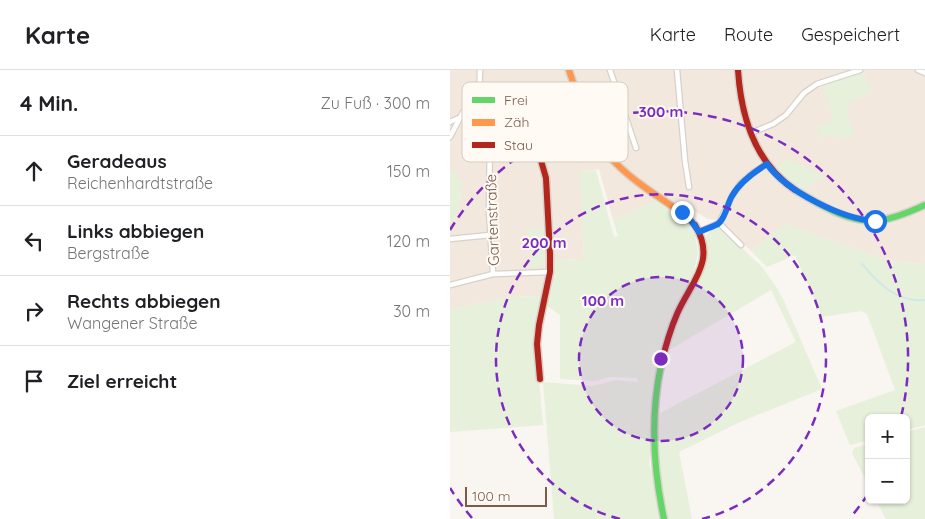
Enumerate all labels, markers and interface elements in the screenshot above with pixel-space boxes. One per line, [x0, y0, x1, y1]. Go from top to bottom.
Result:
text: Karte [25, 20, 90, 50]
text: Karte [650, 23, 696, 46]
text: Route [724, 23, 773, 46]
text: Gespeichert [801, 23, 900, 46]
legend [462, 82, 628, 162]
text: 4 Min. [20, 90, 78, 116]
text: Frei [504, 91, 528, 109]
text: Zu Fuß · 300 m [320, 93, 430, 113]
text: 300 m [639, 102, 683, 121]
text: Zäh [504, 113, 529, 131]
text: Stau [504, 136, 533, 154]
text: Geradeaus [67, 149, 167, 173]
icon: ahead [20, 157, 48, 185]
text: 150 m [387, 161, 430, 181]
text: Reichenhardtstraße [67, 173, 213, 193]
street label: Gartenstraße [481, 174, 503, 266]
route end [671, 201, 694, 224]
route start [864, 210, 887, 233]
text: Links abbiegen [67, 219, 204, 243]
icon: left [20, 227, 48, 255]
text: 120 m [387, 231, 430, 251]
text: 200 m [522, 233, 567, 252]
text: Bergstraße [67, 243, 150, 263]
text: Rechts abbiegen [67, 289, 220, 313]
text: 100 m [582, 291, 624, 310]
icon: right [20, 297, 48, 325]
text: 30 m [393, 301, 430, 321]
text: Wangener Straße [67, 313, 198, 333]
centre of rings [652, 350, 670, 368]
icon: arrive [20, 367, 48, 395]
text: Ziel erreicht [67, 369, 177, 393]
map controls [865, 414, 910, 504]
button: + [865, 414, 910, 459]
button: − [865, 459, 910, 504]
scale bar [465, 484, 548, 507]
text: 100 m [472, 487, 510, 505]

